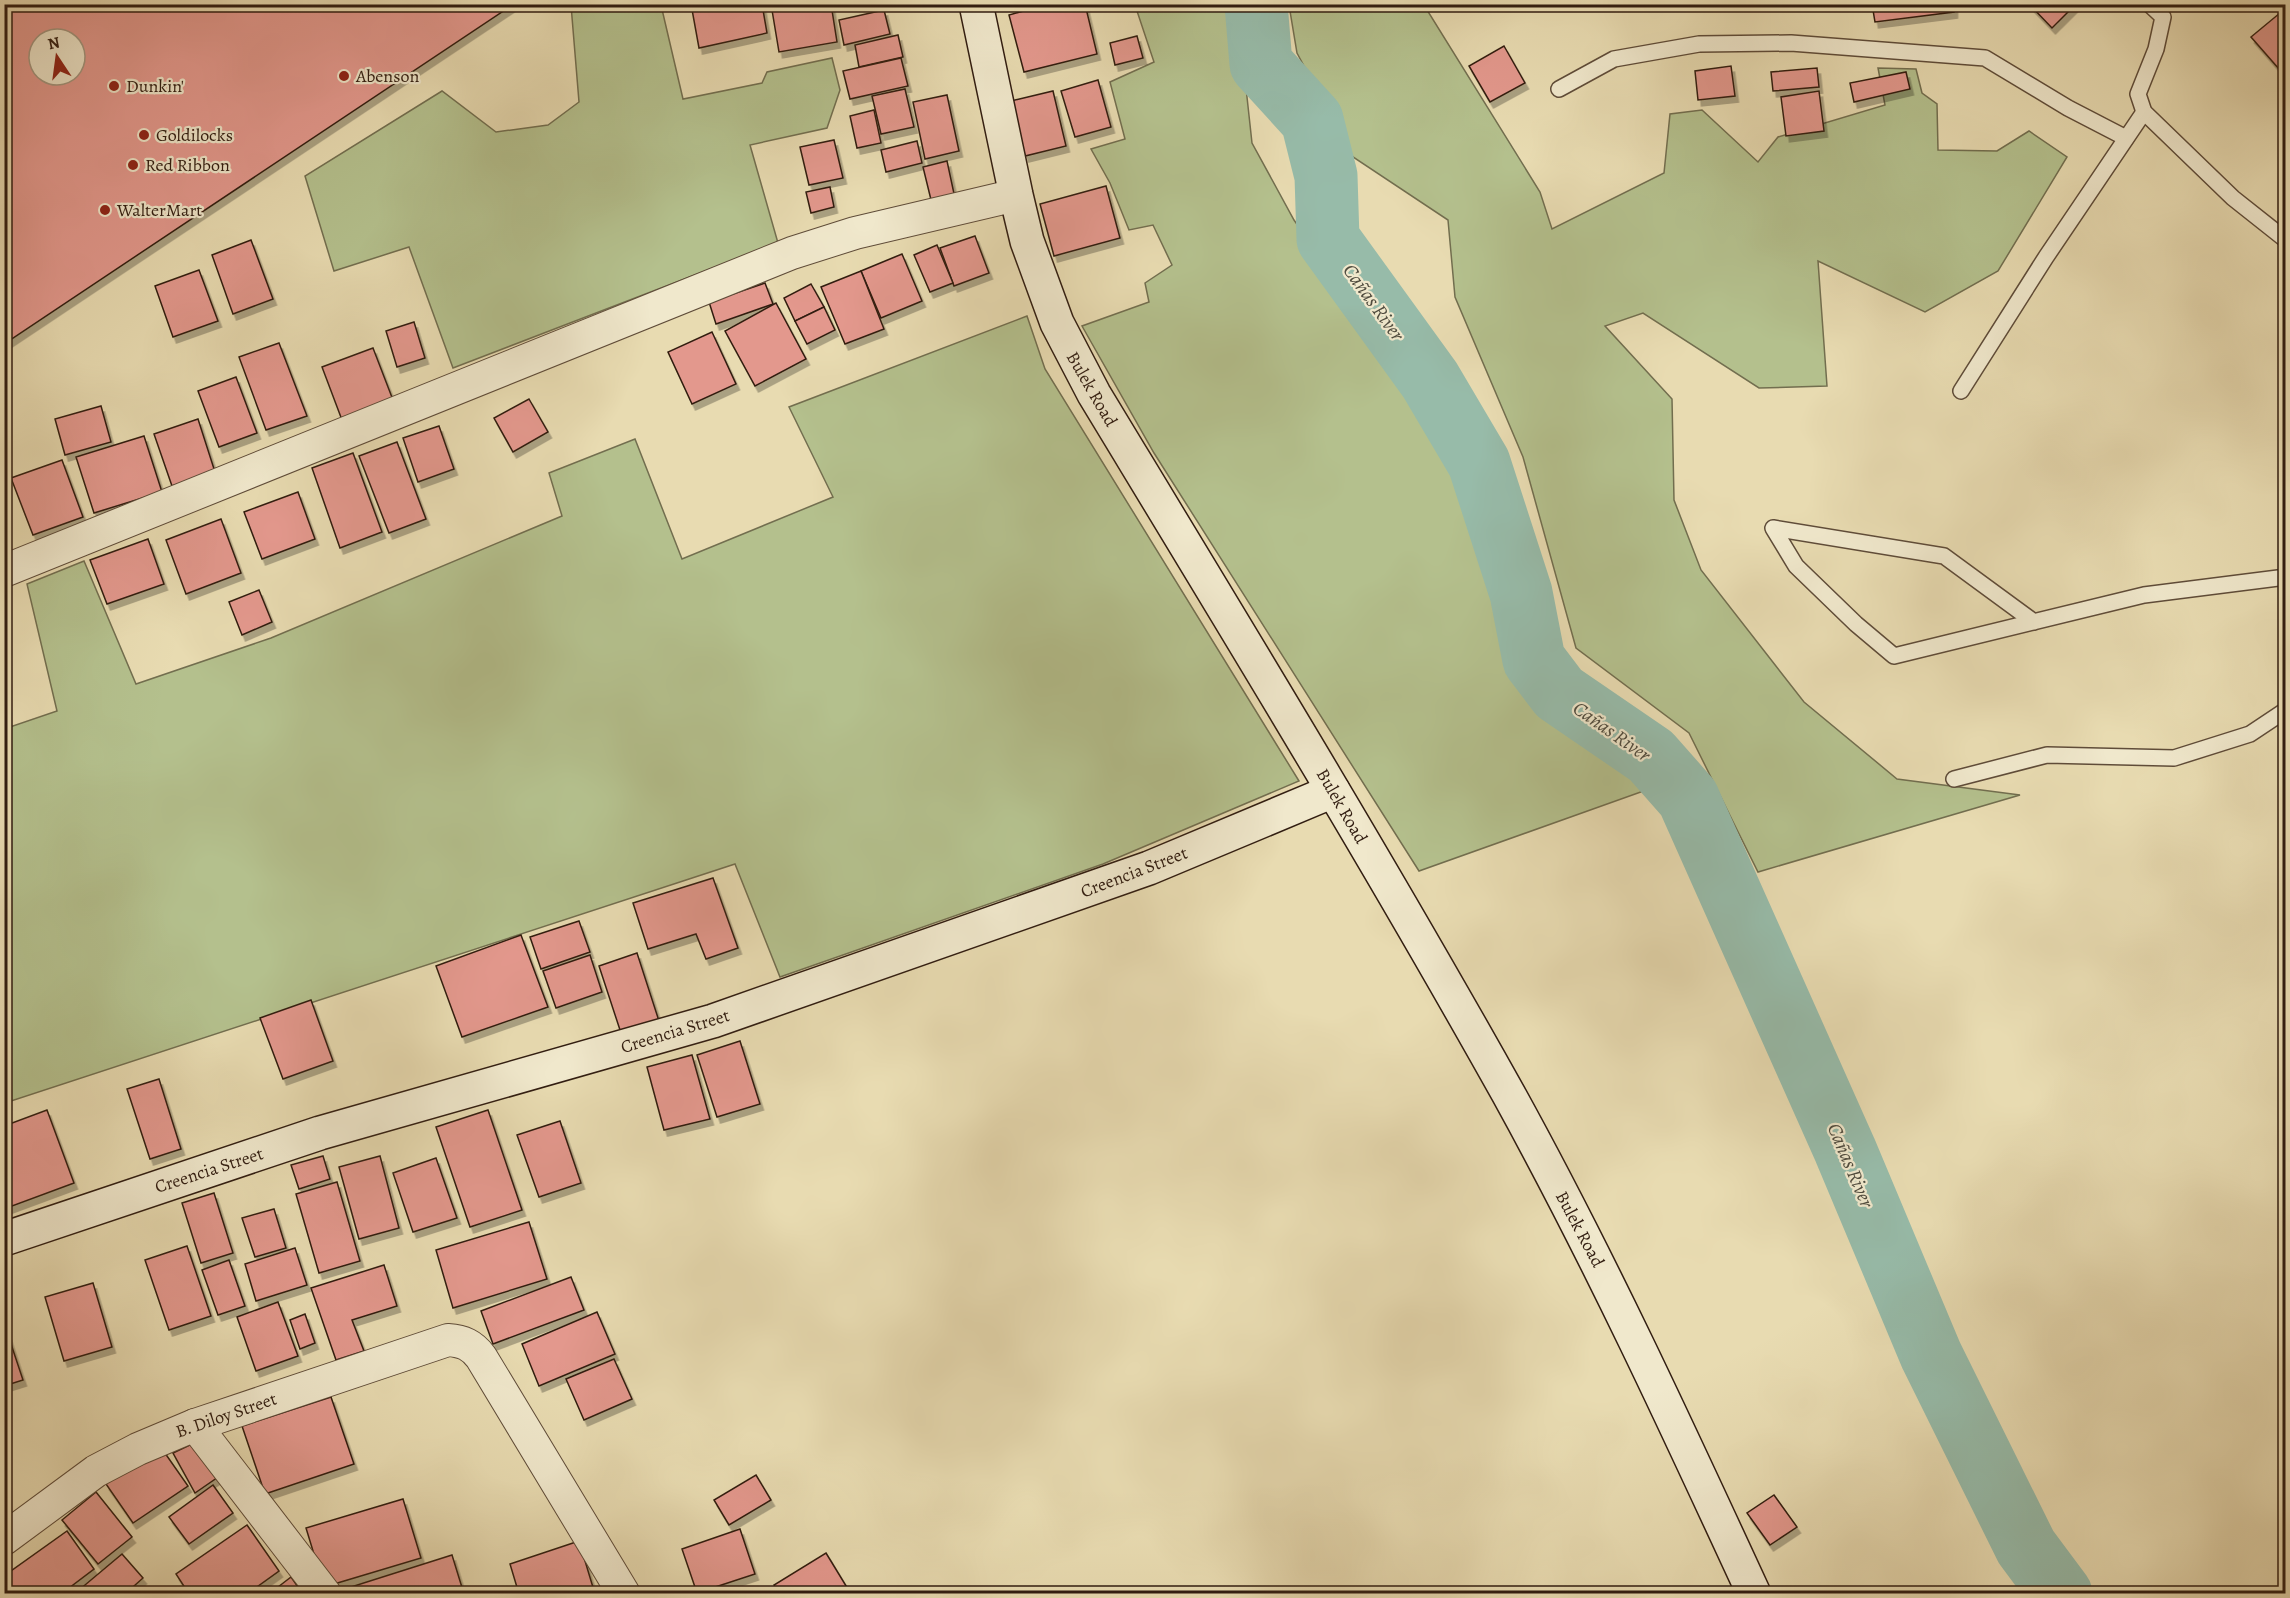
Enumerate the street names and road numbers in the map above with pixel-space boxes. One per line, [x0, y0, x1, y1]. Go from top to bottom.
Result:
street label: Bulek Road [1061, 347, 1123, 431]
street label: Bulek Road [1311, 764, 1373, 848]
street label: Creencia Street [1077, 841, 1191, 903]
street label: Creencia Street [618, 1003, 732, 1059]
street label: Creencia Street [152, 1141, 266, 1199]
street label: Bulek Road [1550, 1187, 1610, 1272]
street label: B. Diloy Street [172, 1386, 280, 1443]

